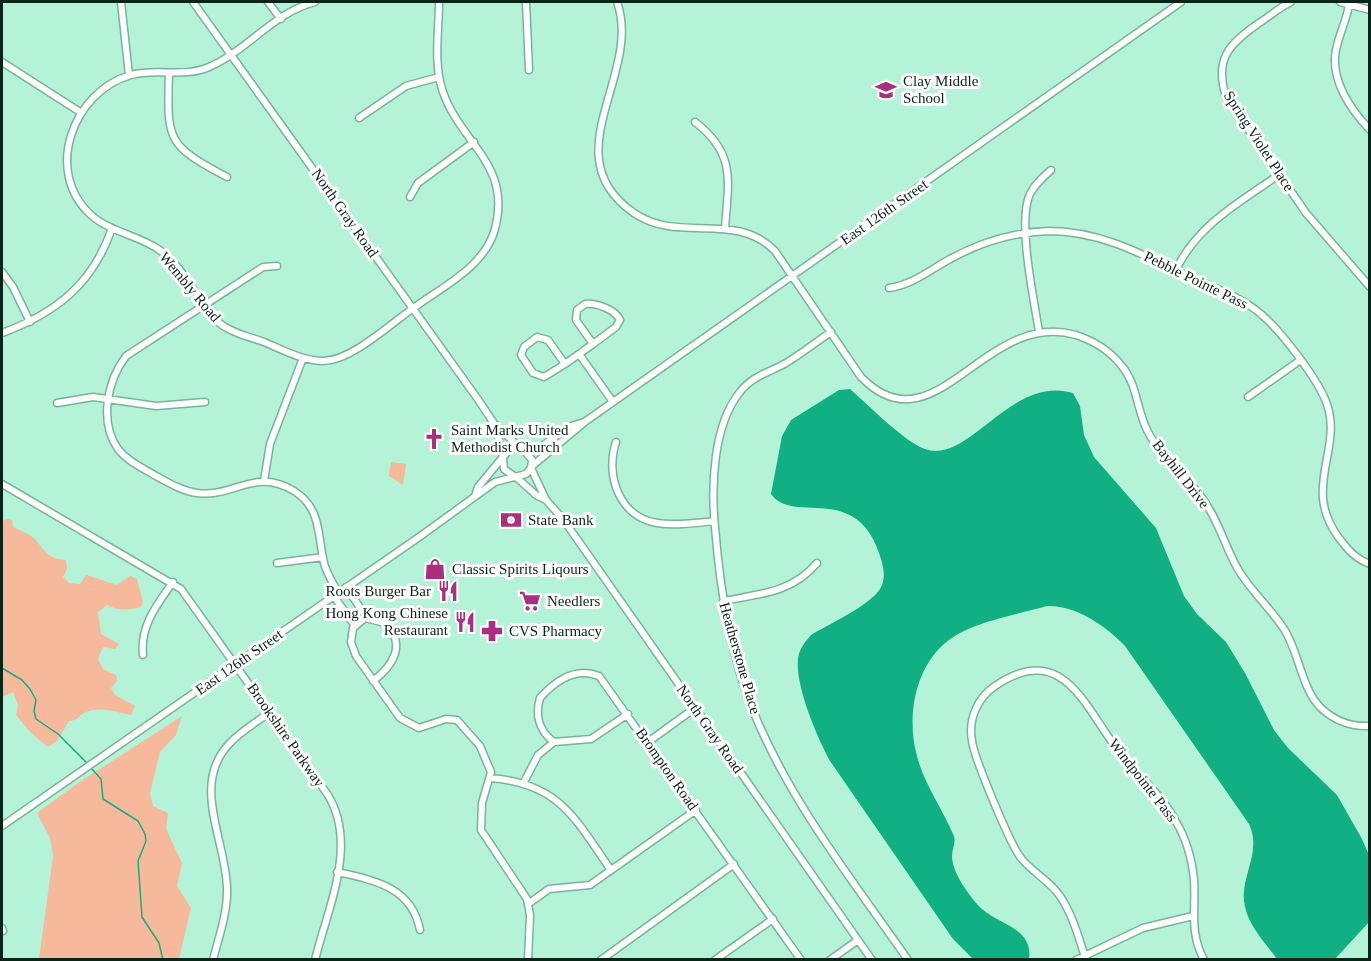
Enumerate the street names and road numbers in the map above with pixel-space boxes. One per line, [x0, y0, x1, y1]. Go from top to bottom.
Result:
street label: Spring Violet Place [1221, 88, 1298, 194]
street label: North Gray Road [309, 166, 382, 261]
street label: East 126th Street [837, 176, 931, 248]
street label: Pebble Pointe Pass [1142, 248, 1251, 312]
street label: Wembly Road [156, 249, 224, 325]
street label: Bayhill Drive [1149, 437, 1213, 512]
street label: Heatherstone Place [716, 600, 764, 716]
street label: East 126th Street [192, 626, 286, 698]
street label: Brookshire Parkway [244, 680, 328, 790]
street label: North Gray Road [674, 682, 747, 777]
street label: Brompton Road [633, 725, 701, 813]
street label: Windpointe Pass [1106, 735, 1180, 825]

